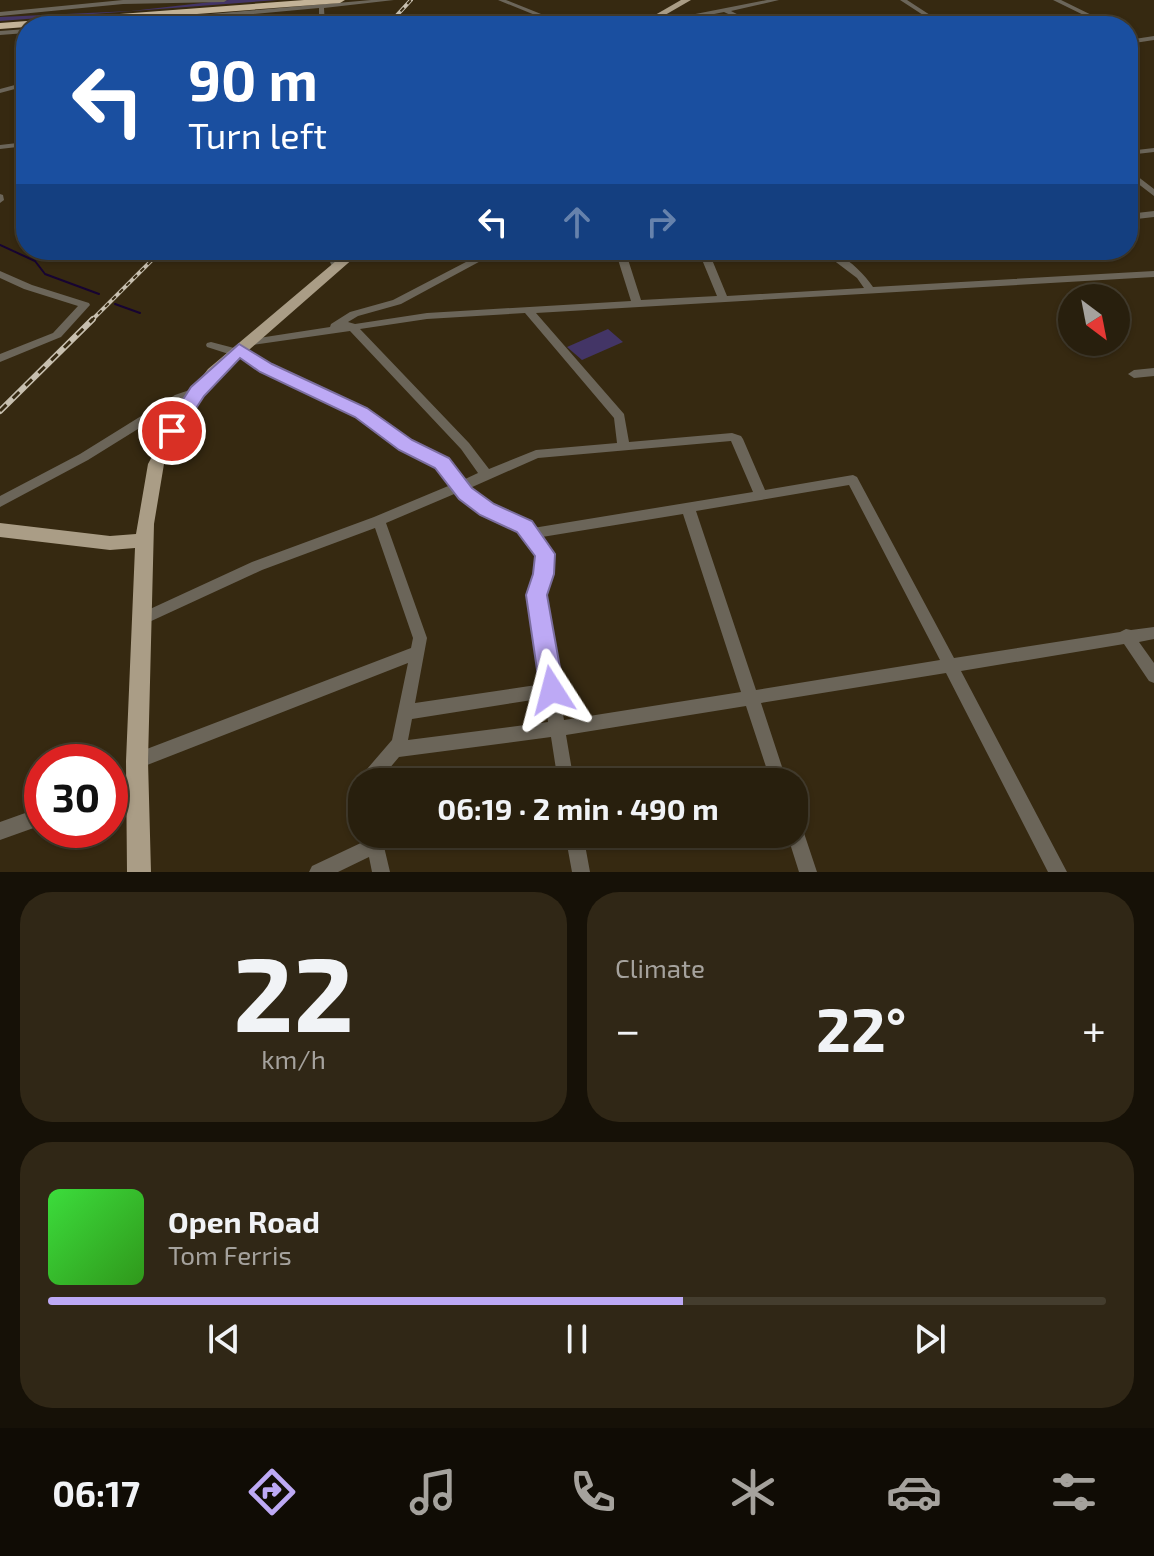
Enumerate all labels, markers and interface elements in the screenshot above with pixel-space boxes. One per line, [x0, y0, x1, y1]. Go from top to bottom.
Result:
text: 90 m [188, 45, 318, 112]
icon: left [56, 48, 160, 152]
text: Turn left [188, 113, 327, 156]
icon: left [471, 200, 515, 244]
icon: ahead [555, 200, 599, 244]
icon: right [639, 200, 683, 244]
north arrow [1058, 284, 1130, 356]
map controls [1058, 284, 1130, 356]
pin [138, 397, 206, 465]
icon: arrive [150, 409, 194, 453]
position arrow [510, 648, 594, 732]
speed limit sign: 30 [24, 744, 128, 848]
text: 06:19 · 2 min · 490 m [437, 790, 719, 826]
text: 22 [233, 928, 354, 1053]
text: Climate [615, 952, 705, 983]
text: 22° [816, 992, 906, 1064]
text: − [615, 1002, 641, 1055]
text: + [1082, 1002, 1106, 1055]
text: km/h [261, 1043, 326, 1074]
text: Open Road [168, 1203, 320, 1239]
text: Tom Ferris [168, 1239, 292, 1270]
icon: previous [202, 1317, 246, 1361]
icon: pause [555, 1317, 599, 1361]
icon: next [908, 1317, 952, 1361]
icon: directions [244, 1464, 300, 1520]
icon: music [405, 1464, 461, 1520]
icon: phone [565, 1464, 621, 1520]
icon: climate [725, 1464, 781, 1520]
icon: car [886, 1464, 942, 1520]
icon: filters [1046, 1464, 1102, 1520]
text: 06:17 [52, 1471, 140, 1514]

